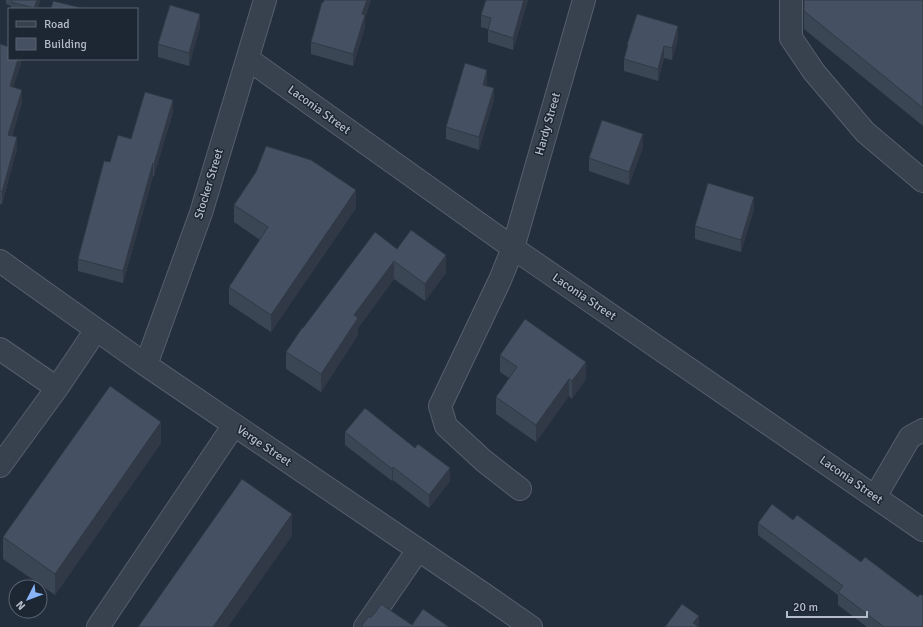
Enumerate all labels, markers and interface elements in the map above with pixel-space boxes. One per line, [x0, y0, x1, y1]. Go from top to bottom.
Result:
legend [8, 8, 138, 60]
text: Road [44, 17, 70, 32]
text: Building [44, 37, 87, 52]
street label: Laconia Street [285, 82, 353, 138]
street label: Hardy Street [532, 91, 564, 157]
street label: Stocker Street [191, 147, 227, 221]
street label: Laconia Street [549, 270, 619, 324]
street label: Verge Street [234, 422, 294, 470]
street label: Laconia Street [816, 453, 886, 507]
north arrow [8, 579, 48, 619]
scale bar [787, 593, 867, 619]
text: N [14, 598, 28, 613]
text: 20 m [793, 600, 818, 615]

